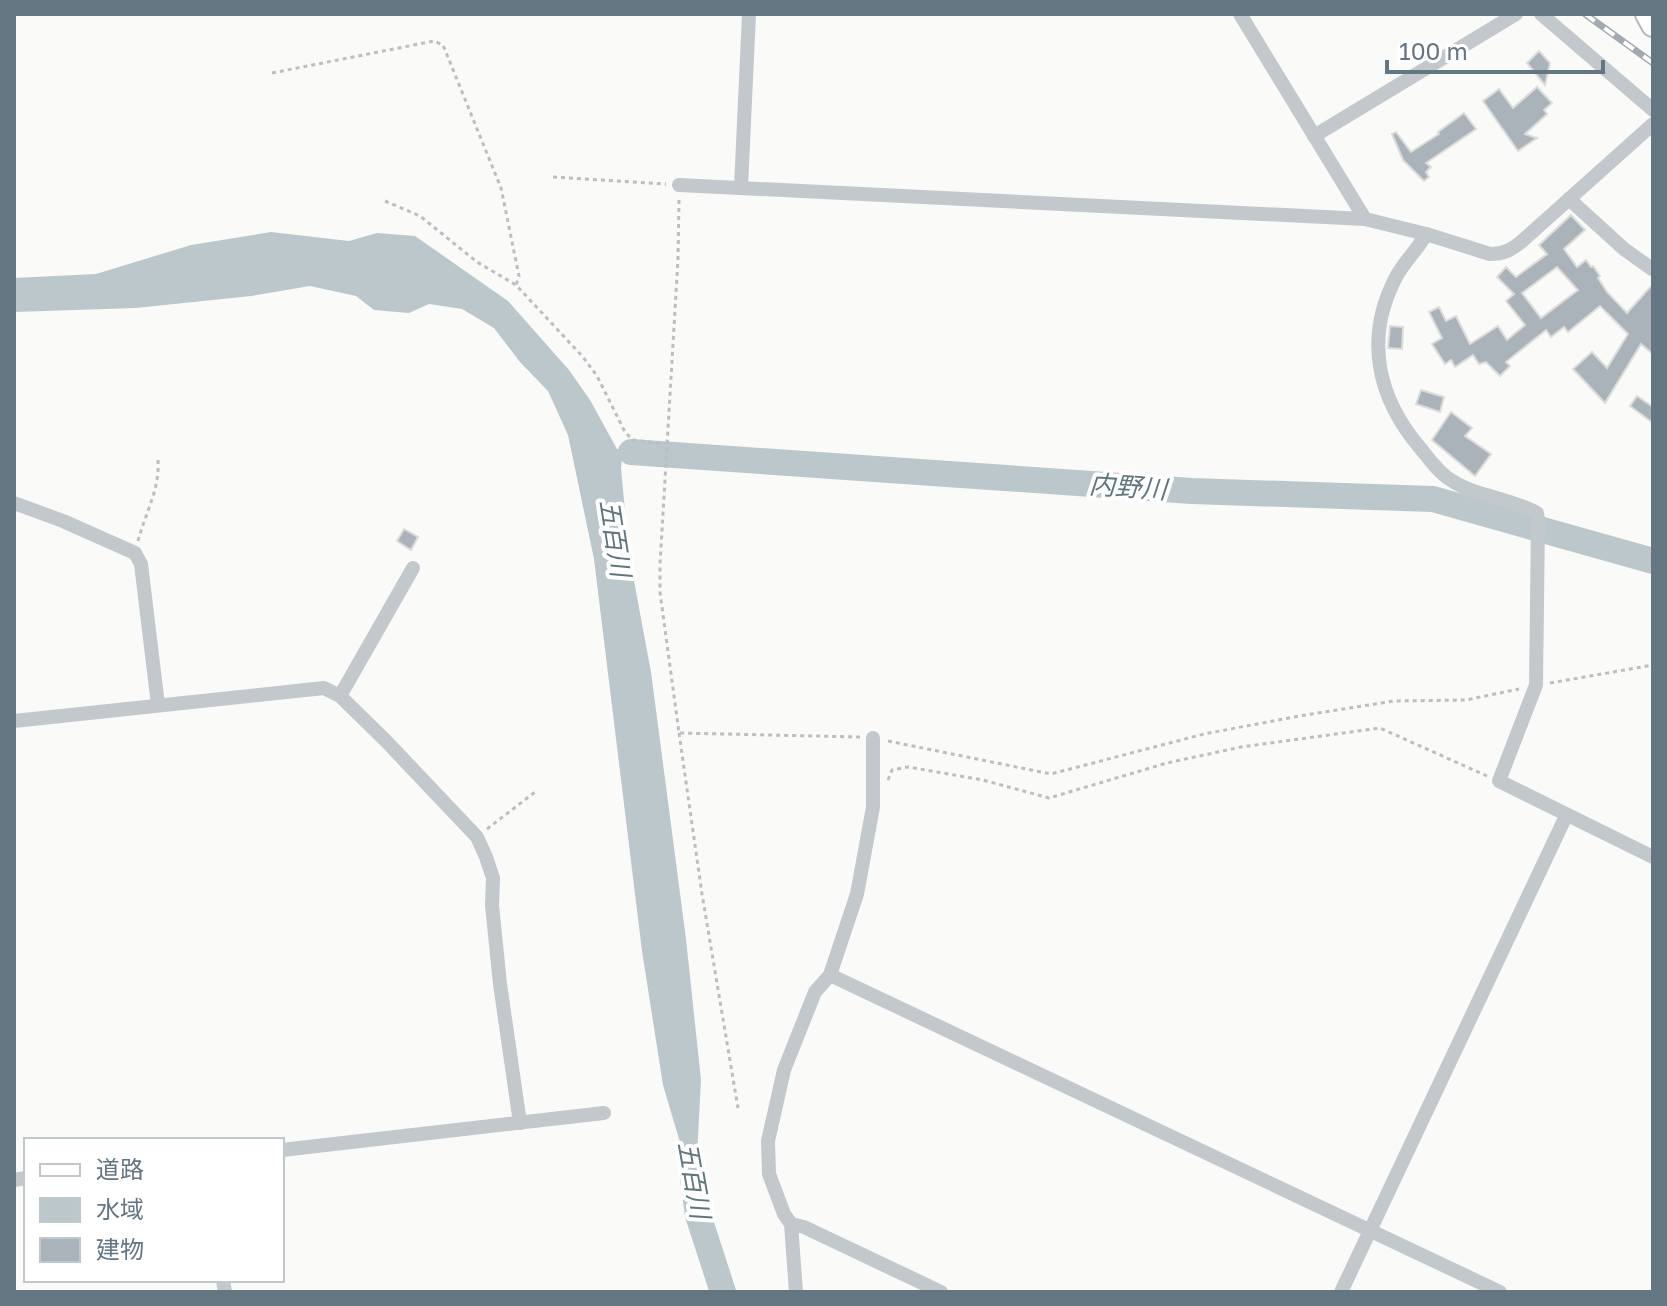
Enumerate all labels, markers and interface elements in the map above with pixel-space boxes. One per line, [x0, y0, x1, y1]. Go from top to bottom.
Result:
scale bar [1387, 24, 1603, 74]
text: 100 m [1399, 36, 1468, 65]
water label: 内野川 [1088, 468, 1171, 505]
water label: 五百川 [594, 497, 637, 582]
legend [24, 1138, 284, 1282]
water label: 五百川 [672, 1139, 717, 1224]
text: 道路 [96, 1154, 144, 1183]
text: 水域 [96, 1194, 144, 1223]
text: 建物 [96, 1234, 144, 1263]

